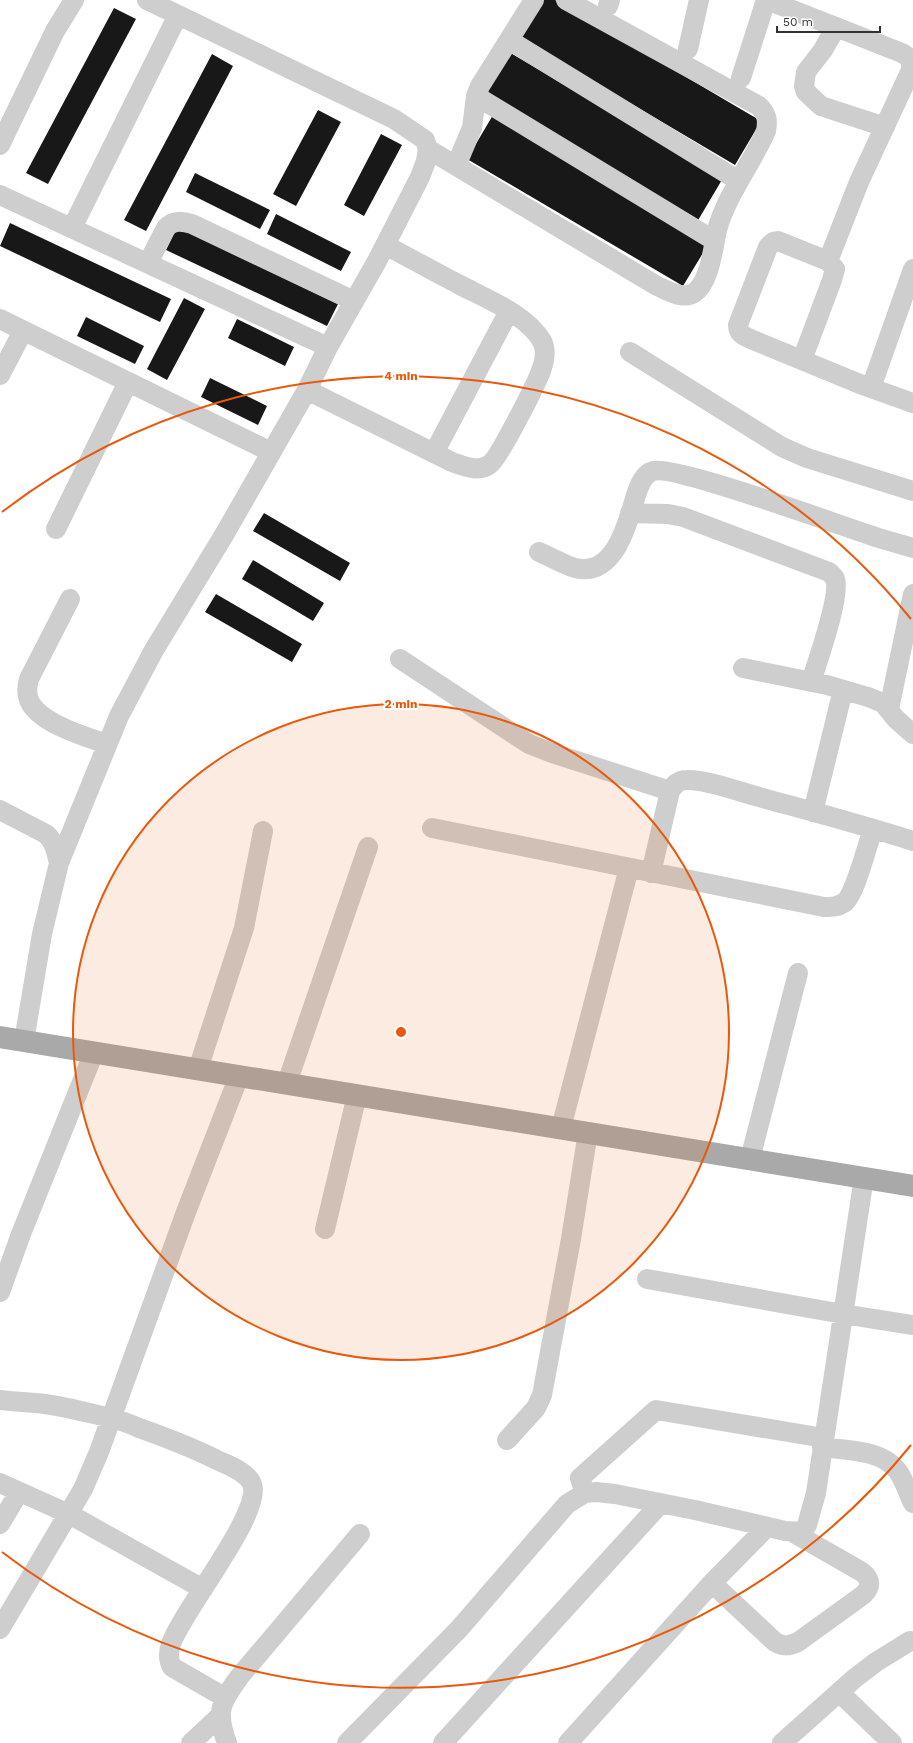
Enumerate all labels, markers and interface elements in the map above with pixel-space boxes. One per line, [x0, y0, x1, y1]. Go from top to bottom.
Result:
scale bar [777, 8, 880, 34]
text: 50 m [783, 15, 813, 29]
text: 4 min [384, 369, 418, 383]
text: 2 min [385, 697, 417, 711]
centre of rings [394, 1025, 408, 1039]

